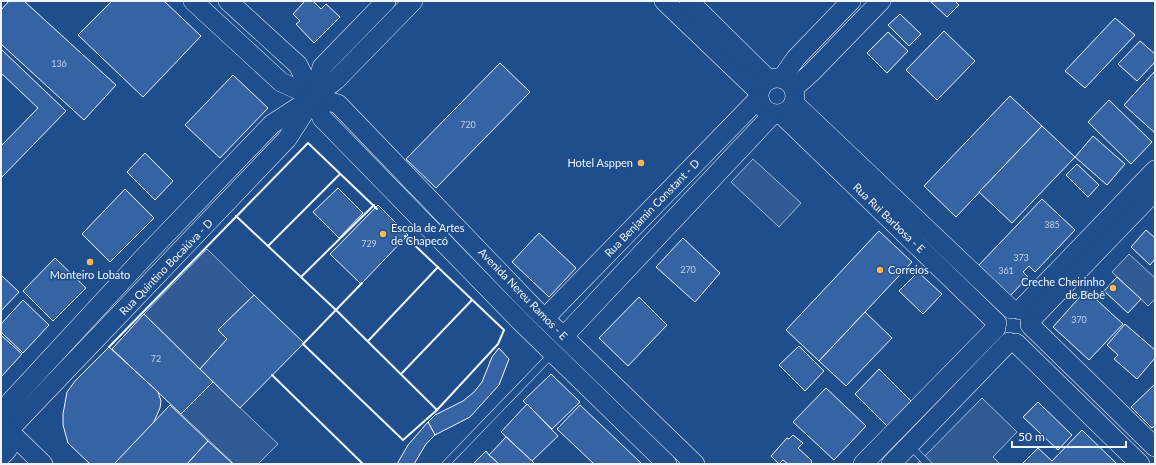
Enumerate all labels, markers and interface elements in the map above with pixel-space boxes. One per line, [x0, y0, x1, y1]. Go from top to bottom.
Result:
house number: 136 [51, 58, 67, 69]
house number: 720 [460, 119, 476, 130]
place label: Hotel Asppen [567, 156, 633, 169]
street label: Rua Benjamin Constant - D [602, 156, 702, 259]
marker: Hotel Asppen [636, 158, 646, 168]
street label: Rua Rui Barbosa - E [851, 180, 928, 255]
street label: Rua Quintino Bocaiúva - D [116, 216, 215, 317]
house number: 385 [1044, 219, 1060, 230]
place label: Escola de Artes de Chapecó [391, 221, 465, 247]
marker: Escola de Artes de Chapecó [378, 229, 388, 239]
house number: 729 [361, 238, 377, 249]
street label: Avenida Nereu Ramos - E [476, 245, 571, 342]
house number: 373 [1013, 252, 1029, 263]
marker: Monteiro Lobato [85, 257, 95, 267]
place label: Correios [888, 263, 929, 276]
house number: 270 [680, 264, 696, 275]
marker: Correios [875, 265, 885, 275]
house number: 361 [998, 265, 1014, 276]
place label: Monteiro Lobato [50, 268, 130, 281]
place label: Creche Cheirinho de Bebê [1021, 275, 1105, 301]
marker: Creche Cheirinho de Bebê [1108, 283, 1118, 293]
house number: 370 [1071, 314, 1087, 325]
house number: 72 [151, 353, 161, 364]
scale bar [1012, 423, 1126, 449]
text: 50 m [1018, 429, 1045, 444]

